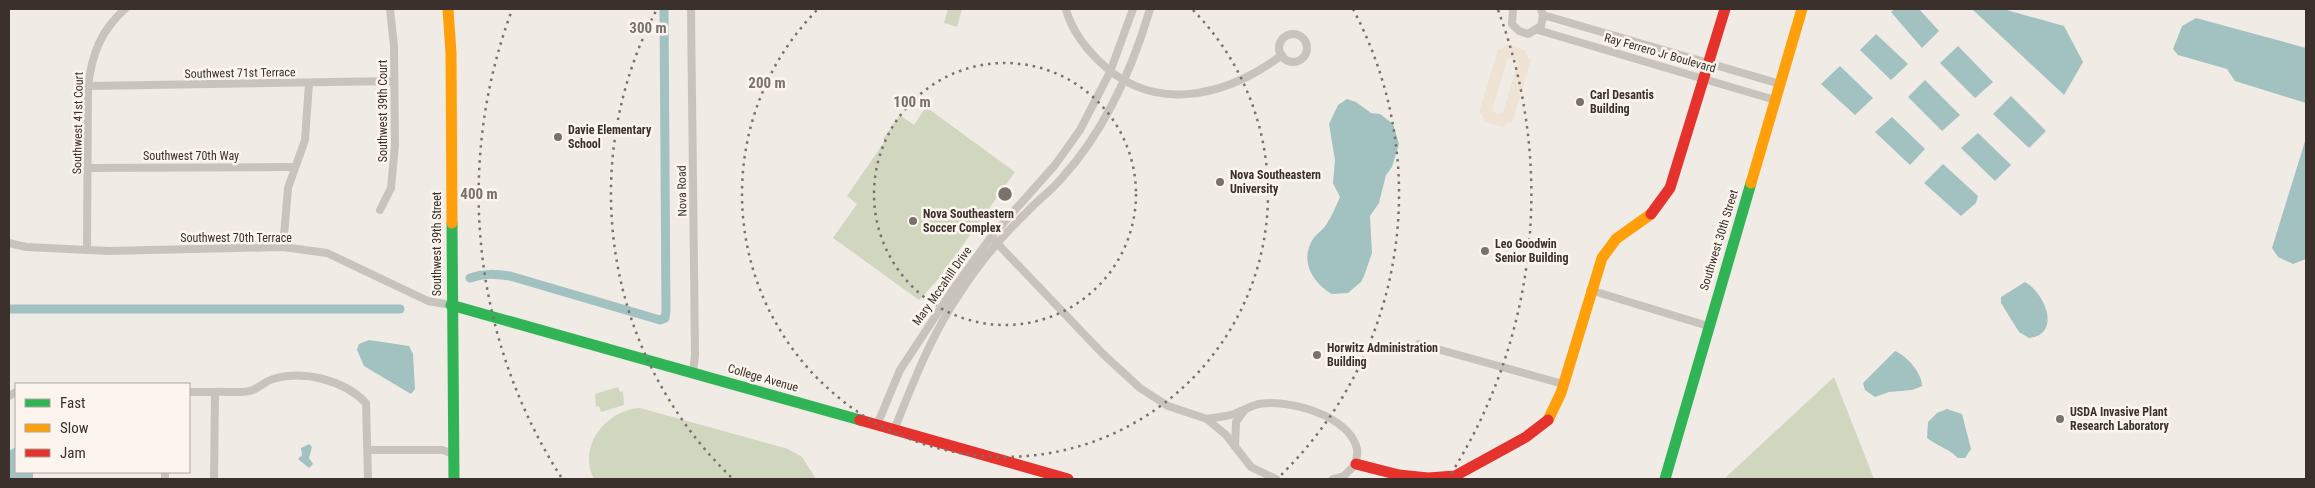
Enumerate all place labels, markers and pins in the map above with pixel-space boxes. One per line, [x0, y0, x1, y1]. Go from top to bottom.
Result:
place label: Carl Desantis Building [1590, 88, 1654, 116]
marker: Carl Desantis Building [1574, 96, 1586, 108]
place label: Davie Elementary School [568, 123, 652, 151]
marker: Davie Elementary School [552, 131, 564, 143]
place label: Nova Southeastern University [1230, 168, 1321, 196]
marker: Nova Southeastern University [1214, 176, 1226, 188]
centre of rings [996, 185, 1014, 203]
place label: Nova Southeastern Soccer Complex [923, 207, 1014, 235]
marker: Nova Southeastern Soccer Complex [907, 215, 919, 227]
place label: Leo Goodwin Senior Building [1495, 237, 1568, 265]
marker: Leo Goodwin Senior Building [1479, 245, 1491, 257]
place label: Horwitz Administration Building [1327, 341, 1438, 369]
marker: Horwitz Administration Building [1311, 349, 1323, 361]
place label: USDA Invasive Plant Research Laboratory [2070, 405, 2170, 433]
marker: USDA Invasive Plant Research Laboratory [2054, 413, 2066, 425]

